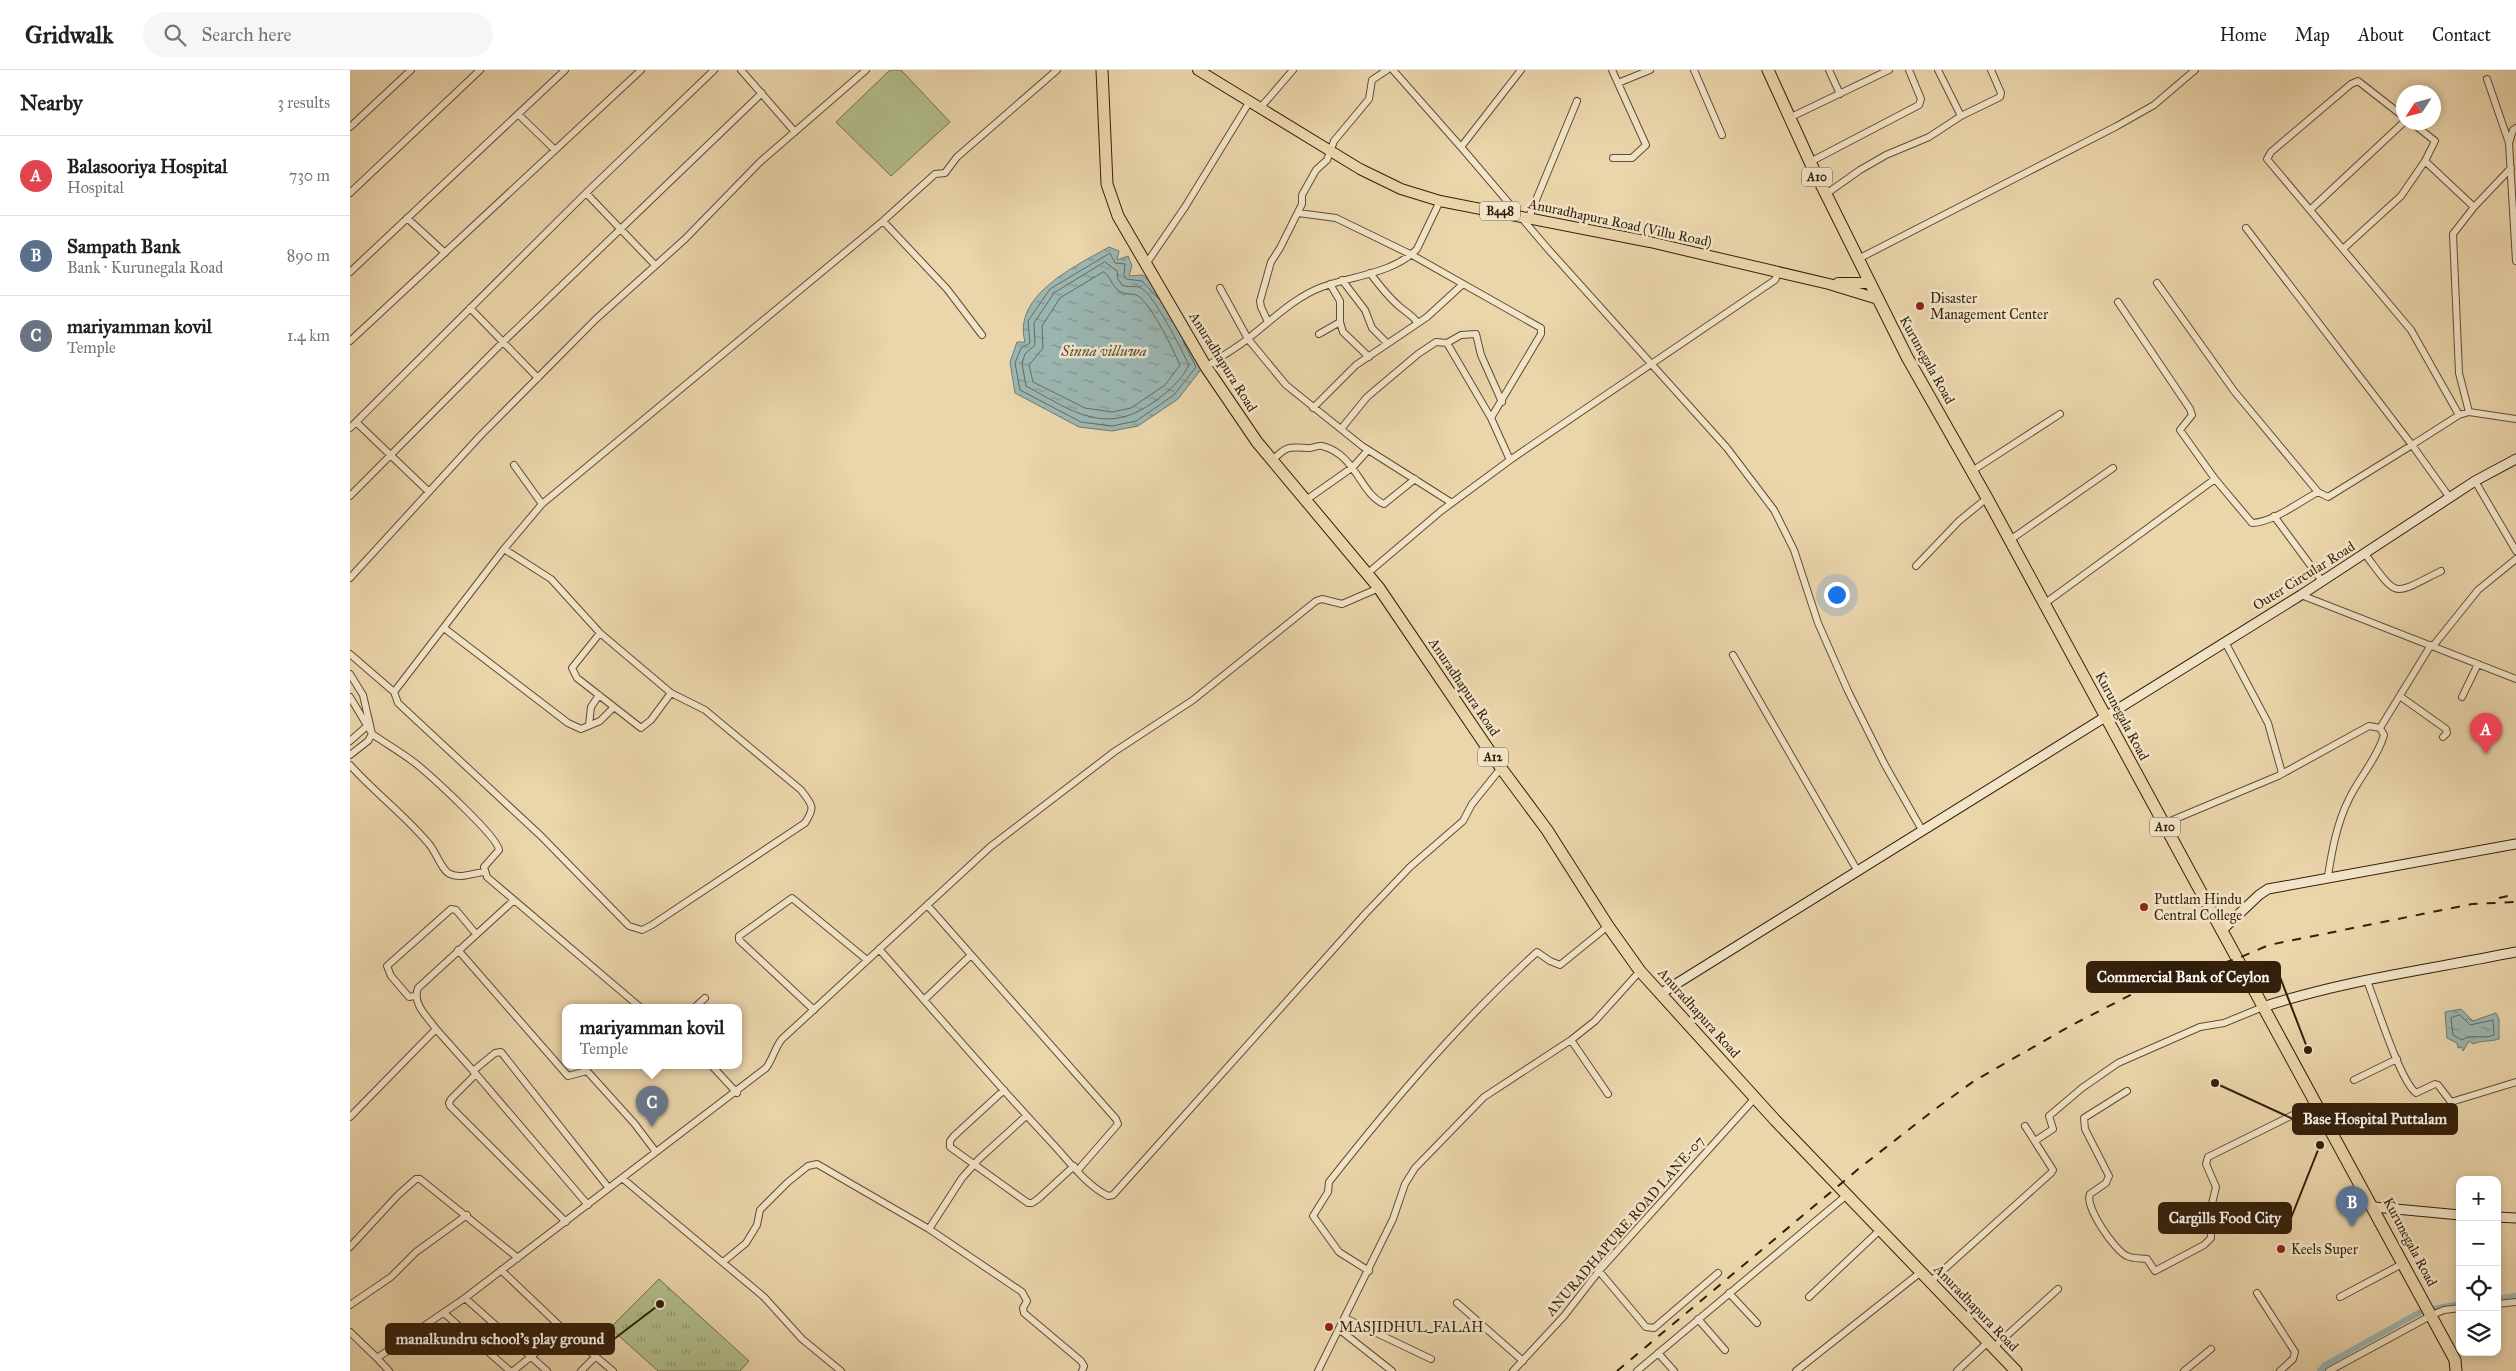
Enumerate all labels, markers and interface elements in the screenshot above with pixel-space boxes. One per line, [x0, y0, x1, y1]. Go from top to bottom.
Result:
search box [143, 12, 493, 57]
text: Gridwalk [25, 20, 113, 50]
icon: search [161, 21, 189, 49]
text: Search here [201, 23, 291, 46]
text: Home [2220, 24, 2267, 46]
text: Map [2295, 24, 2330, 46]
text: About [2358, 24, 2404, 46]
text: Contact [2432, 24, 2491, 46]
north arrow [2396, 85, 2441, 130]
text: Nearby [20, 90, 83, 116]
text: 3 results [277, 93, 330, 112]
text: Balasooriya Hospital [67, 155, 227, 178]
text: A [31, 166, 41, 185]
text: 730 m [289, 166, 330, 185]
road number: A10 [1802, 168, 1832, 186]
text: Hospital [67, 178, 124, 197]
street label: Anuradhapura Road (Villu Road) [1525, 195, 1713, 252]
road number: B448 [1480, 202, 1520, 220]
text: Sampath Bank [67, 235, 181, 258]
text: B [31, 246, 41, 265]
text: 890 m [287, 246, 330, 265]
text: Bank · Kurunegala Road [67, 258, 223, 277]
place label: Disaster Management Center [1930, 290, 2049, 323]
marker: Disaster Management Center [1914, 300, 1926, 312]
street label: Anuradhapura Road [1185, 308, 1261, 415]
street label: Kurunegala Road [1896, 313, 1958, 407]
text: mariyamman kovil [67, 315, 212, 338]
text: C [31, 326, 41, 345]
text: 1.4 km [287, 326, 330, 345]
text: Temple [67, 338, 116, 357]
water label: Sinna villuwa [1060, 342, 1147, 360]
street label: Outer Circular Road [2250, 538, 2358, 614]
your location [1824, 582, 1850, 608]
street label: Anuradhapura Road [1424, 634, 1503, 739]
street label: Kurunegala Road [2091, 669, 2153, 763]
pin: A [2470, 713, 2502, 754]
road number: A12 [1478, 748, 1508, 766]
road number: A10 [2150, 818, 2180, 836]
place label: Puttlam Hindu Central College [2154, 891, 2242, 924]
marker: Puttlam Hindu Central College [2138, 901, 2150, 913]
callout: Commercial Bank of Ceylon [2087, 962, 2280, 992]
street label: Anuradhapura Road [1654, 964, 1744, 1061]
text: Commercial Bank of Ceylon [2097, 968, 2270, 987]
popup [562, 1004, 742, 1069]
text: mariyamman kovil [580, 1016, 724, 1039]
text: Temple [580, 1039, 628, 1058]
pin: C [636, 1086, 668, 1127]
callout: Base Hospital Puttalam [2293, 1104, 2457, 1134]
text: Base Hospital Puttalam [2303, 1110, 2447, 1129]
street label: ANURADHAPURE ROAD LANE-07 [1541, 1132, 1708, 1320]
map controls [2456, 1176, 2501, 1356]
button: + [2456, 1176, 2501, 1221]
pin: B [2336, 1186, 2368, 1227]
street label: Kurunegala Road [2379, 1195, 2441, 1289]
callout: Cargills Food City [2159, 1203, 2291, 1233]
text: Cargills Food City [2169, 1209, 2282, 1228]
button: − [2456, 1221, 2501, 1266]
place label: Keels Super [2291, 1241, 2359, 1258]
marker: Keels Super [2275, 1243, 2287, 1255]
street label: Anuradhapura Road [1929, 1260, 2022, 1355]
button: locate [2456, 1266, 2501, 1311]
button: layers [2456, 1311, 2501, 1356]
place label: MASJIDHUL_FALAH [1339, 1319, 1483, 1337]
marker: MASJIDHUL_FALAH [1323, 1321, 1335, 1333]
callout: manalkundru school's play ground [386, 1324, 614, 1354]
text: manalkundru school's play ground [395, 1330, 605, 1349]

